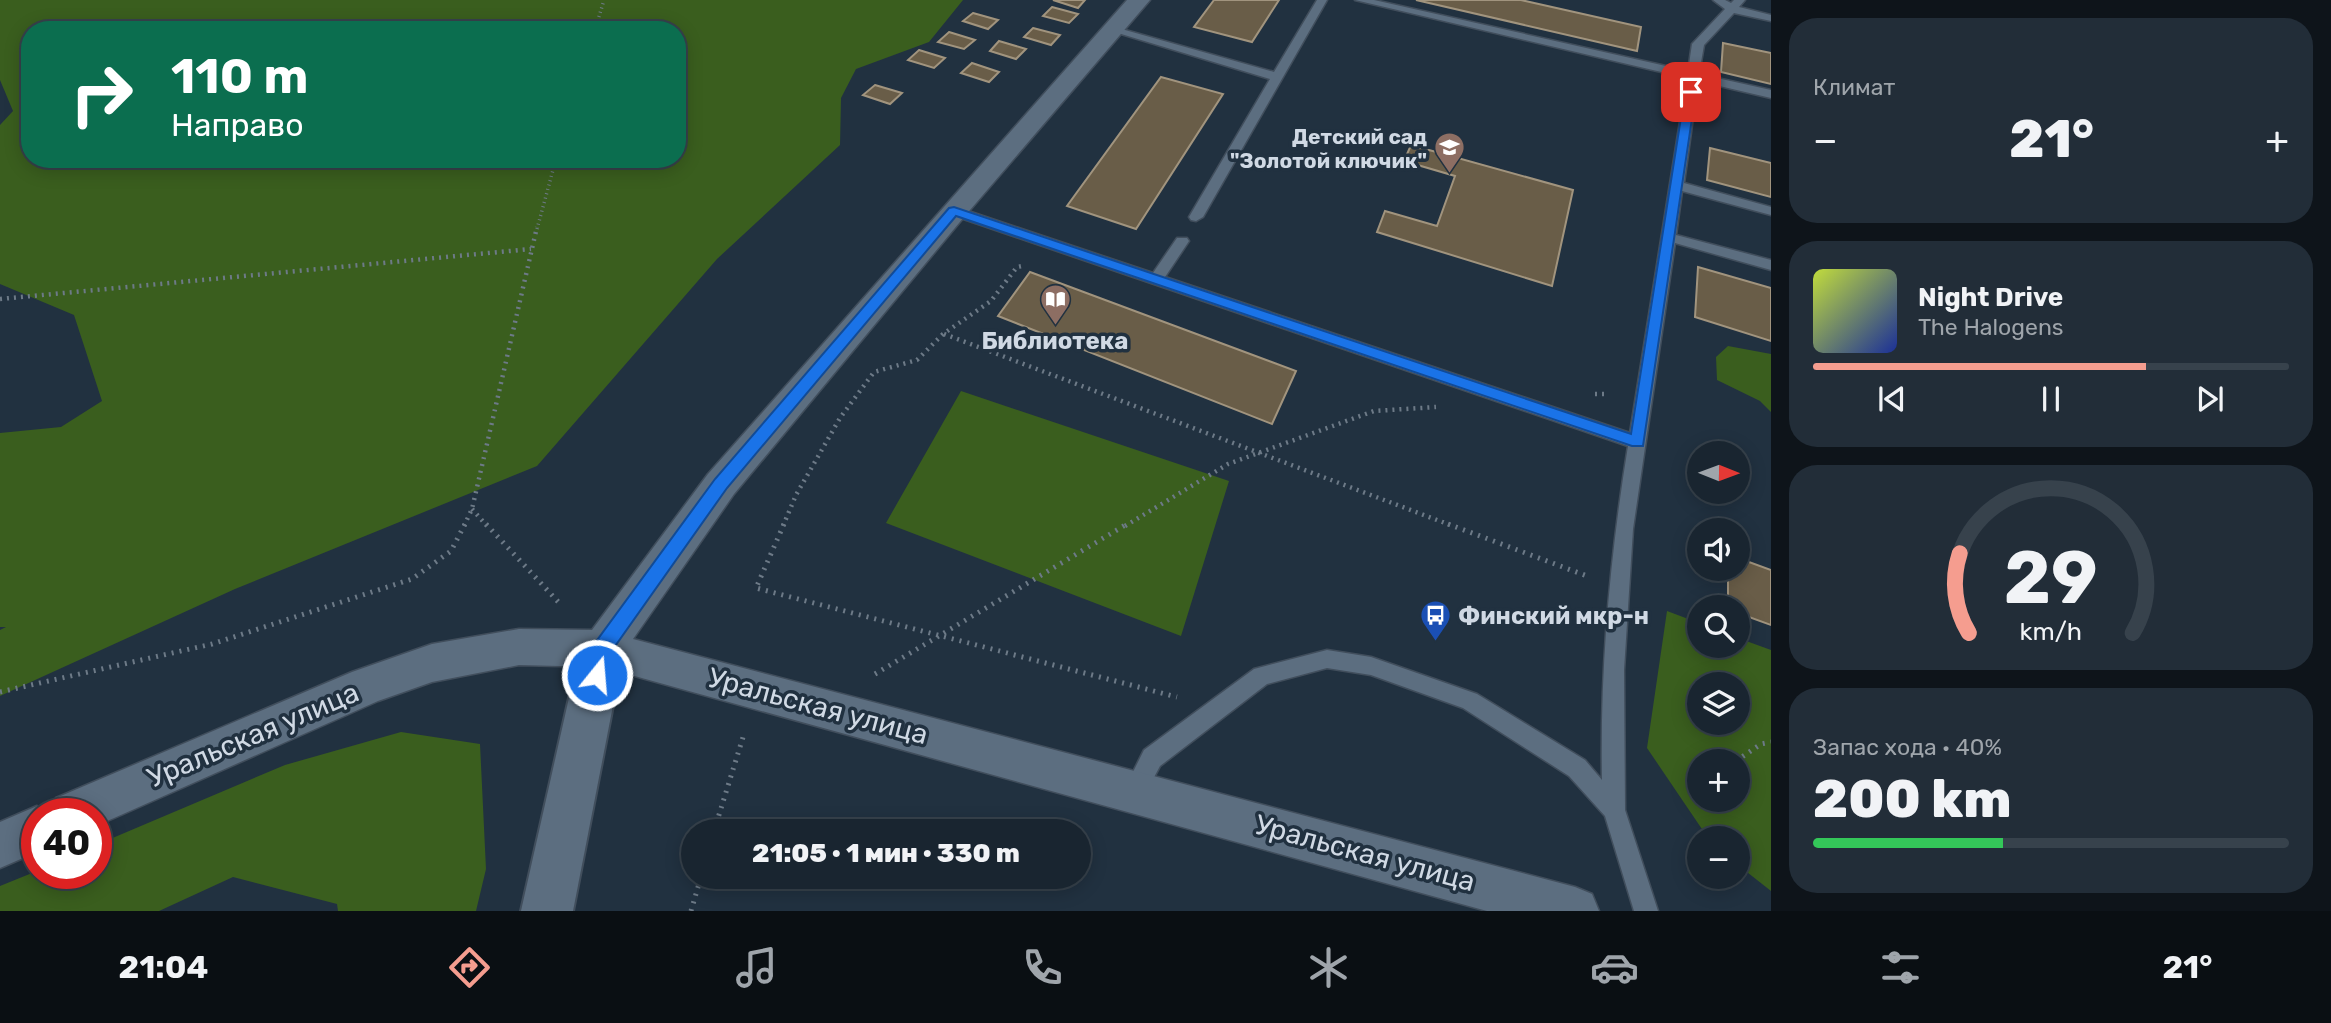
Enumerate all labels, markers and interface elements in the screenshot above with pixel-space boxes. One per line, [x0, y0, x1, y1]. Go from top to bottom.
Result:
text: 110 m [171, 47, 308, 105]
icon: right [56, 49, 147, 140]
pin [1661, 62, 1721, 122]
icon: arrive [1672, 73, 1710, 111]
text: Климат [1813, 73, 1895, 101]
text: Направо [171, 106, 304, 144]
text: 21° [2009, 108, 2094, 170]
text: − [1813, 117, 1838, 163]
text: + [2265, 117, 2289, 163]
place label: Детский сад "Золотой ключик" [1230, 124, 1427, 173]
school or university icon: Детский сад "Золотой ключик" [1433, 131, 1467, 175]
library icon: Библиотека [1038, 282, 1072, 326]
text: Night Drive [1918, 282, 2063, 313]
text: The Halogens [1918, 313, 2064, 341]
place label: Библиотека [982, 327, 1128, 355]
icon: previous [1873, 380, 1911, 418]
icon: pause [2032, 380, 2070, 418]
icon: next [2191, 380, 2229, 418]
north arrow [1687, 441, 1750, 504]
map controls [1687, 441, 1750, 889]
button: sound [1687, 518, 1750, 581]
text: 29 [2004, 536, 2098, 622]
button: search [1687, 595, 1750, 658]
bus stop icon: Финский мкр-н [1418, 599, 1452, 643]
place label: Финский мкр-н [1458, 602, 1649, 630]
text: km/h [2020, 617, 2082, 646]
position arrow [560, 638, 634, 712]
street label: Уральская улица [704, 661, 932, 751]
button: layers [1687, 672, 1750, 735]
street label: Уральская улица [142, 676, 364, 794]
text: Запас хода · 40% [1813, 733, 2002, 761]
button: + [1687, 749, 1750, 812]
text: 200 km [1813, 768, 2011, 830]
speed limit sign: 40 [21, 798, 112, 889]
street label: Уральская улица [1251, 808, 1479, 898]
button: − [1687, 826, 1750, 889]
text: 21:05 · 1 мин · 330 m [752, 838, 1020, 869]
icon: directions [445, 943, 494, 992]
icon: music [732, 943, 781, 992]
icon: phone [1018, 943, 1067, 992]
icon: climate [1304, 943, 1353, 992]
icon: car [1590, 943, 1639, 992]
icon: filters [1876, 943, 1925, 992]
text: 21:04 [119, 948, 208, 986]
text: 21° [2162, 948, 2212, 986]

